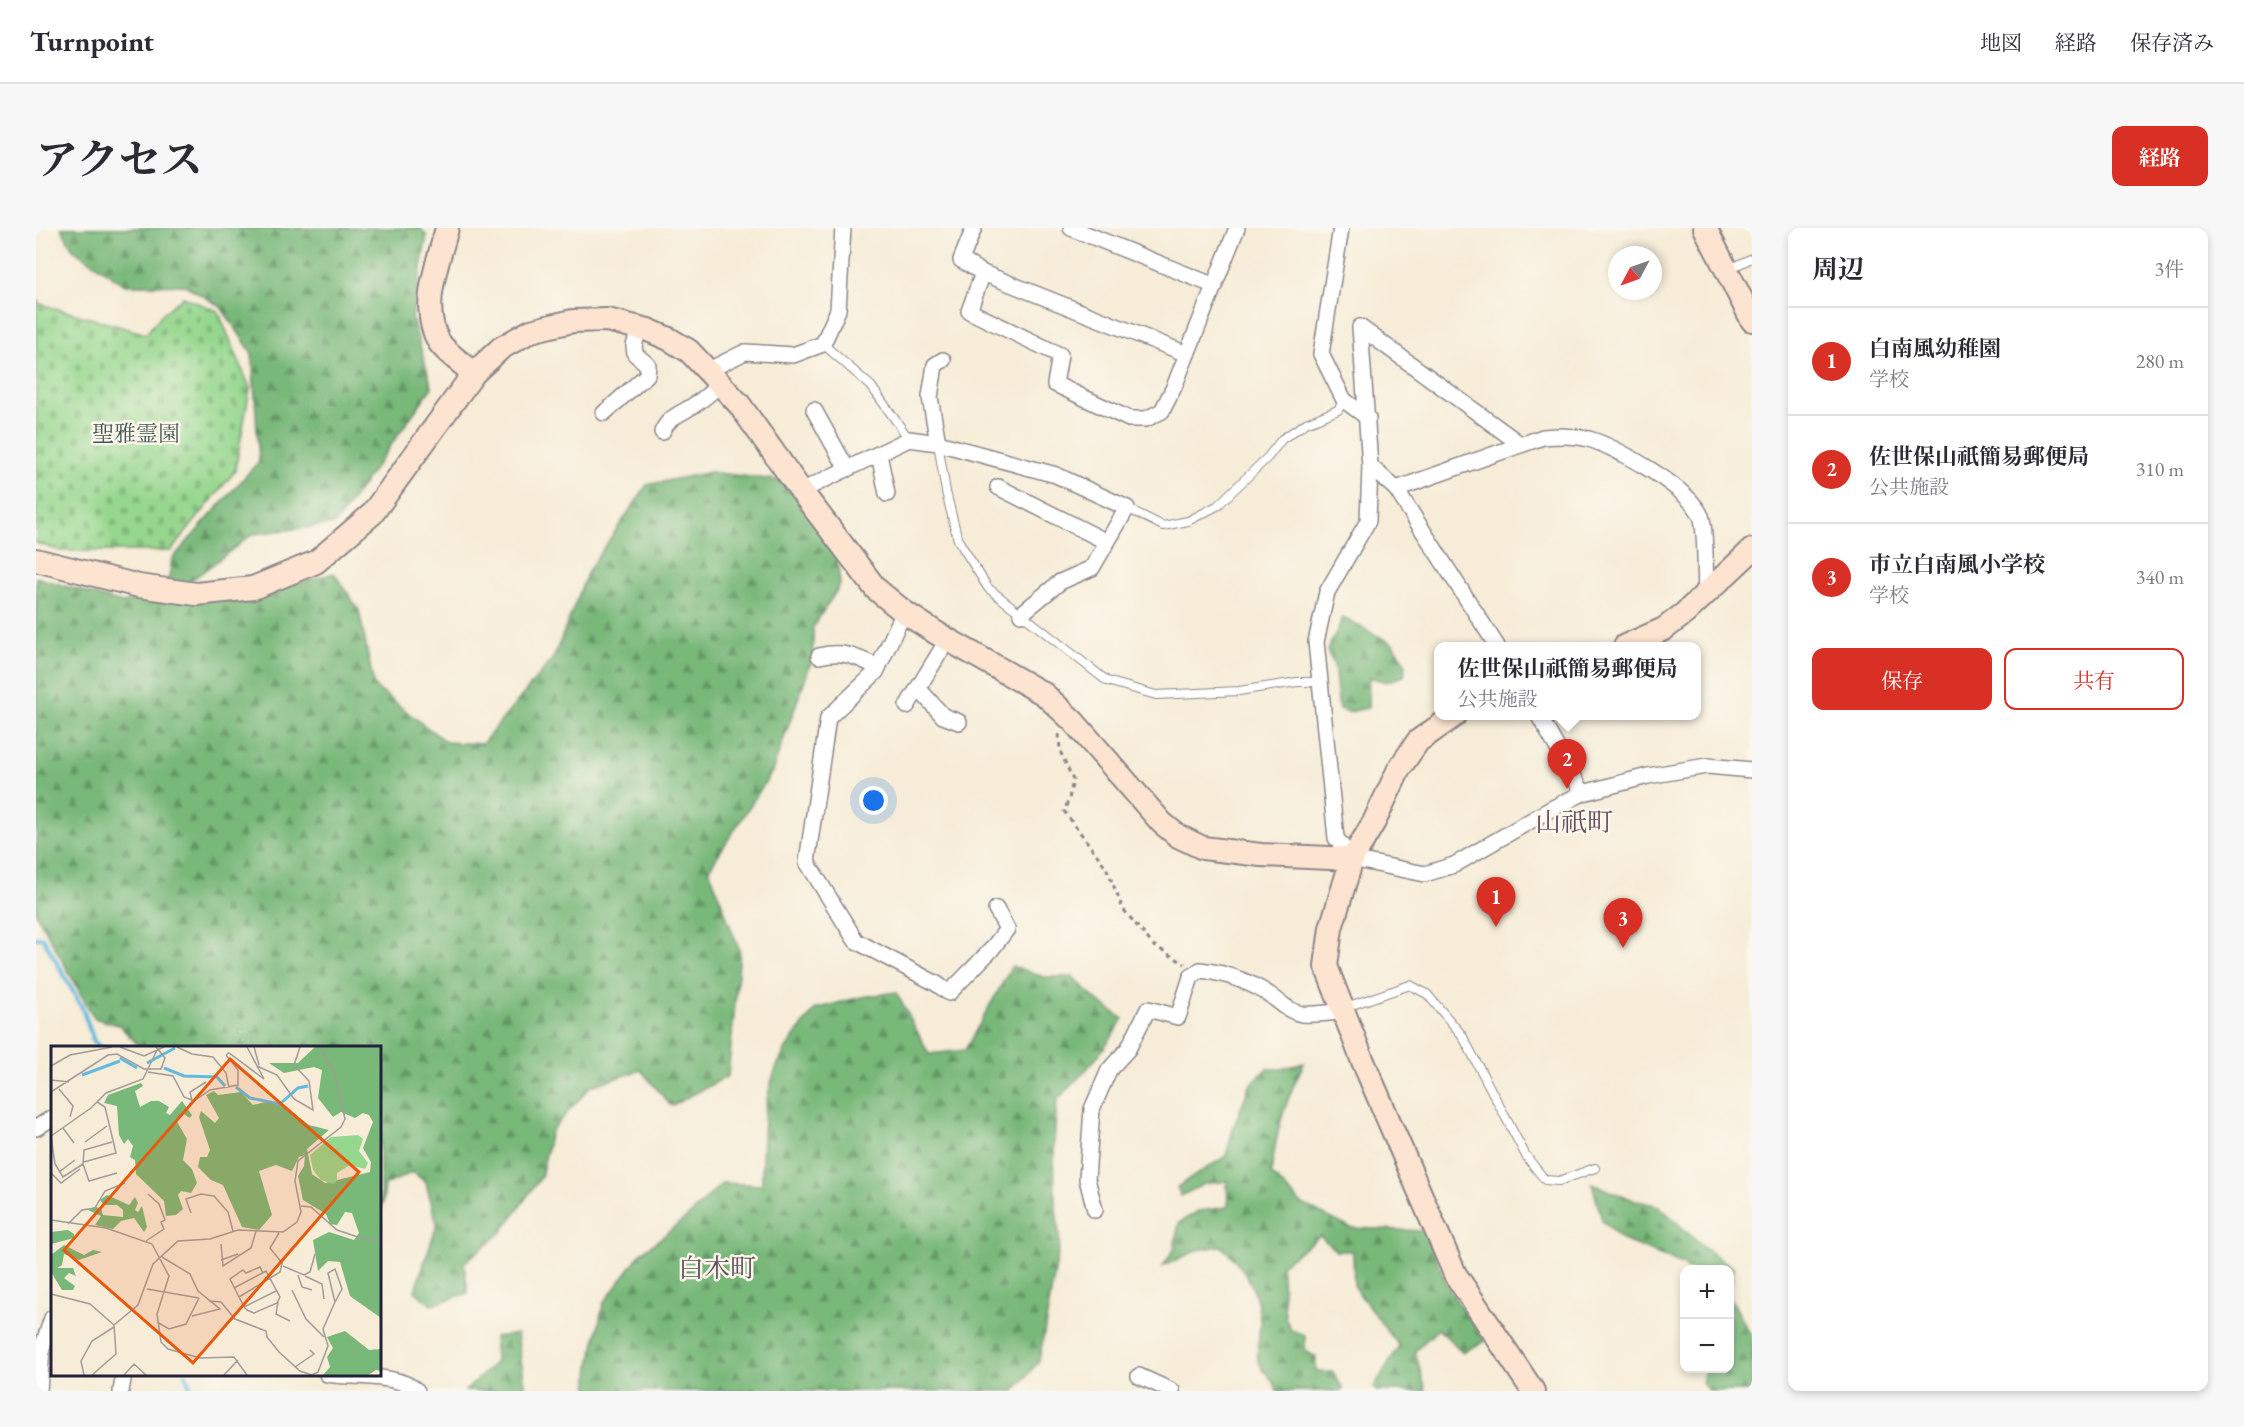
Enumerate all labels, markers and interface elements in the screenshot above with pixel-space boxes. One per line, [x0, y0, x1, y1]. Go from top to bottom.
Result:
text: Turnpoint [30, 23, 154, 59]
text: 地図 [1980, 29, 2022, 56]
text: 経路 [2055, 29, 2097, 56]
text: 保存済み [2130, 29, 2214, 56]
button: 経路 [2112, 126, 2208, 186]
text: アクセス [36, 132, 203, 187]
north arrow [1608, 246, 1662, 300]
text: 周辺 [1812, 252, 1864, 286]
text: 3件 [2154, 256, 2184, 282]
text: 白南風幼稚園 [1869, 334, 2001, 363]
text: 1 [1826, 348, 1837, 374]
text: 280 m [2136, 348, 2184, 374]
text: 学校 [1869, 366, 1909, 392]
park label: 聖雅霊園 [92, 419, 180, 448]
text: 佐世保山祇簡易郵便局 [1869, 442, 2089, 471]
text: 2 [1826, 456, 1837, 482]
text: 310 m [2136, 456, 2184, 482]
text: 公共施設 [1869, 474, 1949, 500]
text: 市立白南風小学校 [1869, 550, 2045, 579]
text: 3 [1826, 564, 1837, 590]
text: 340 m [2136, 564, 2184, 590]
text: 学校 [1869, 582, 1909, 608]
popup [1434, 642, 1701, 720]
button: 保存 [1812, 648, 1992, 710]
button: 共有 [2004, 648, 2184, 710]
text: 佐世保山祇簡易郵便局 [1457, 654, 1678, 683]
text: 公共施設 [1457, 686, 1537, 712]
pin: 2 [1548, 740, 1586, 789]
your location [859, 786, 888, 815]
district label: 山祇町 [1535, 805, 1613, 839]
pin: 1 [1476, 878, 1516, 927]
pin: 3 [1604, 898, 1642, 948]
inset map [51, 1046, 381, 1376]
district label: 白木町 [678, 1251, 756, 1285]
map controls [1680, 1265, 1734, 1373]
button: + [1680, 1265, 1734, 1319]
button: − [1680, 1319, 1734, 1373]

